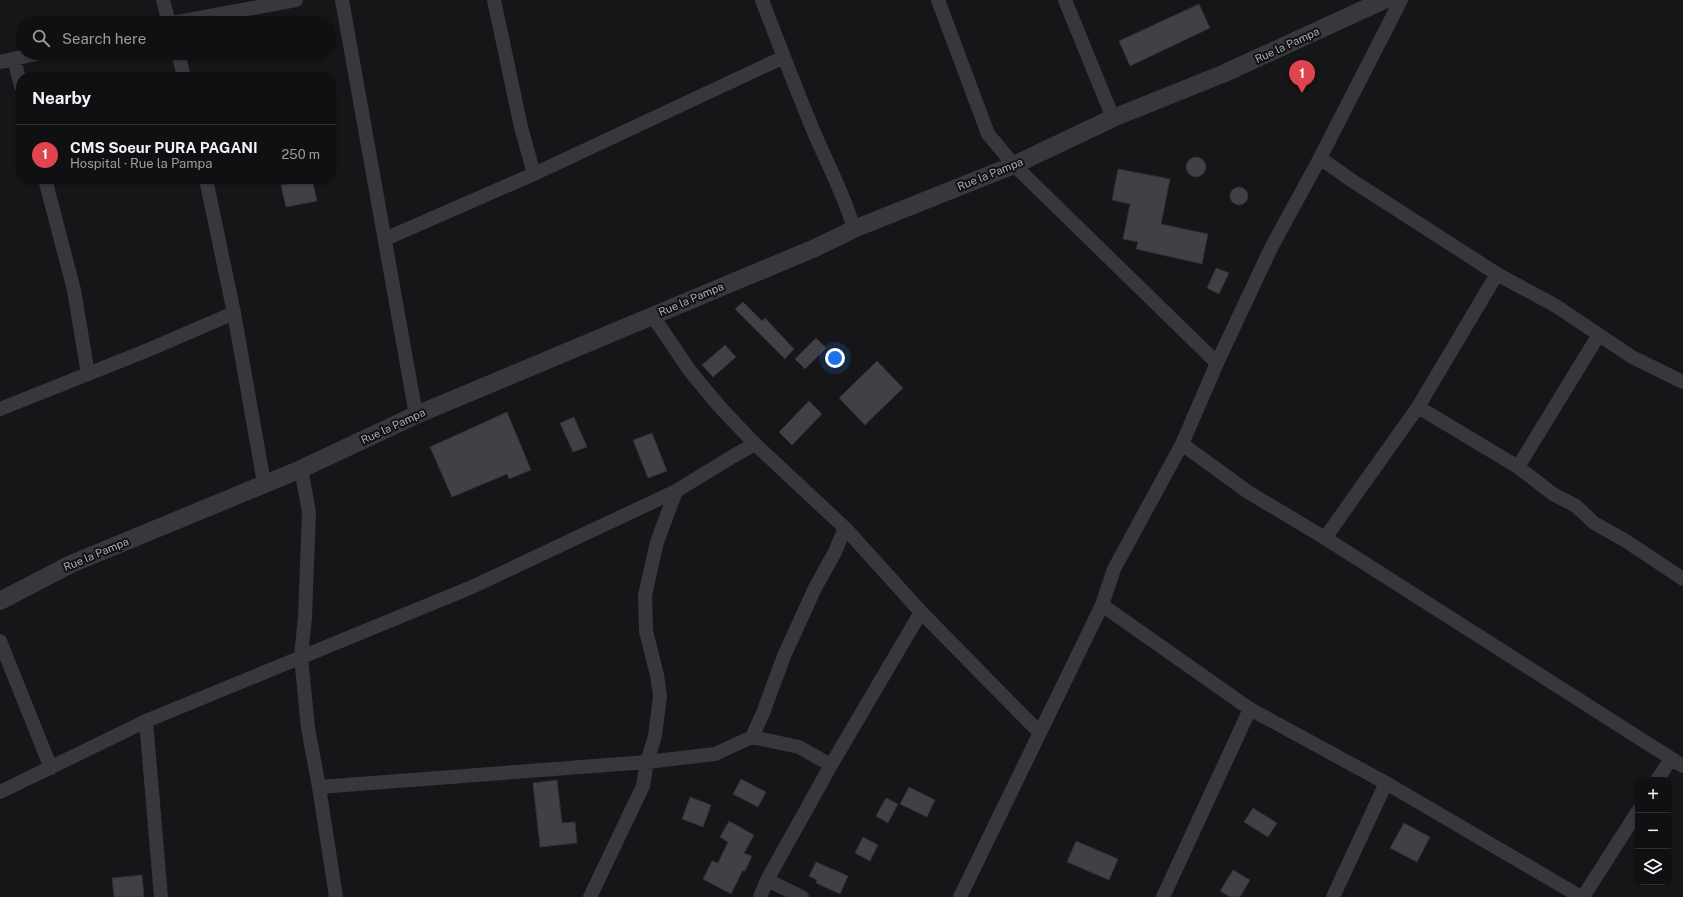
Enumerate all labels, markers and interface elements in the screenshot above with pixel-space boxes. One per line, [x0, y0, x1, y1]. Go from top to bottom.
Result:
search box [16, 16, 336, 60]
street label: Rue la Pampa [1253, 25, 1321, 65]
icon: search [30, 27, 52, 49]
text: Search here [62, 30, 146, 47]
pin: 1 [1289, 60, 1315, 93]
text: Nearby [32, 88, 91, 108]
text: CMS Soeur PURA PAGANI [70, 139, 258, 156]
text: 1 [42, 147, 48, 162]
text: 250 m [282, 147, 320, 162]
street label: Rue la Pampa [955, 155, 1025, 193]
text: Hospital · Rue la Pampa [70, 156, 212, 171]
street label: Rue la Pampa [657, 280, 725, 318]
your location [825, 348, 845, 368]
street label: Rue la Pampa [359, 406, 427, 446]
street label: Rue la Pampa [62, 535, 130, 573]
map controls [1635, 777, 1671, 885]
button: + [1635, 777, 1671, 813]
button: − [1635, 813, 1671, 849]
button: layers [1635, 849, 1671, 885]

